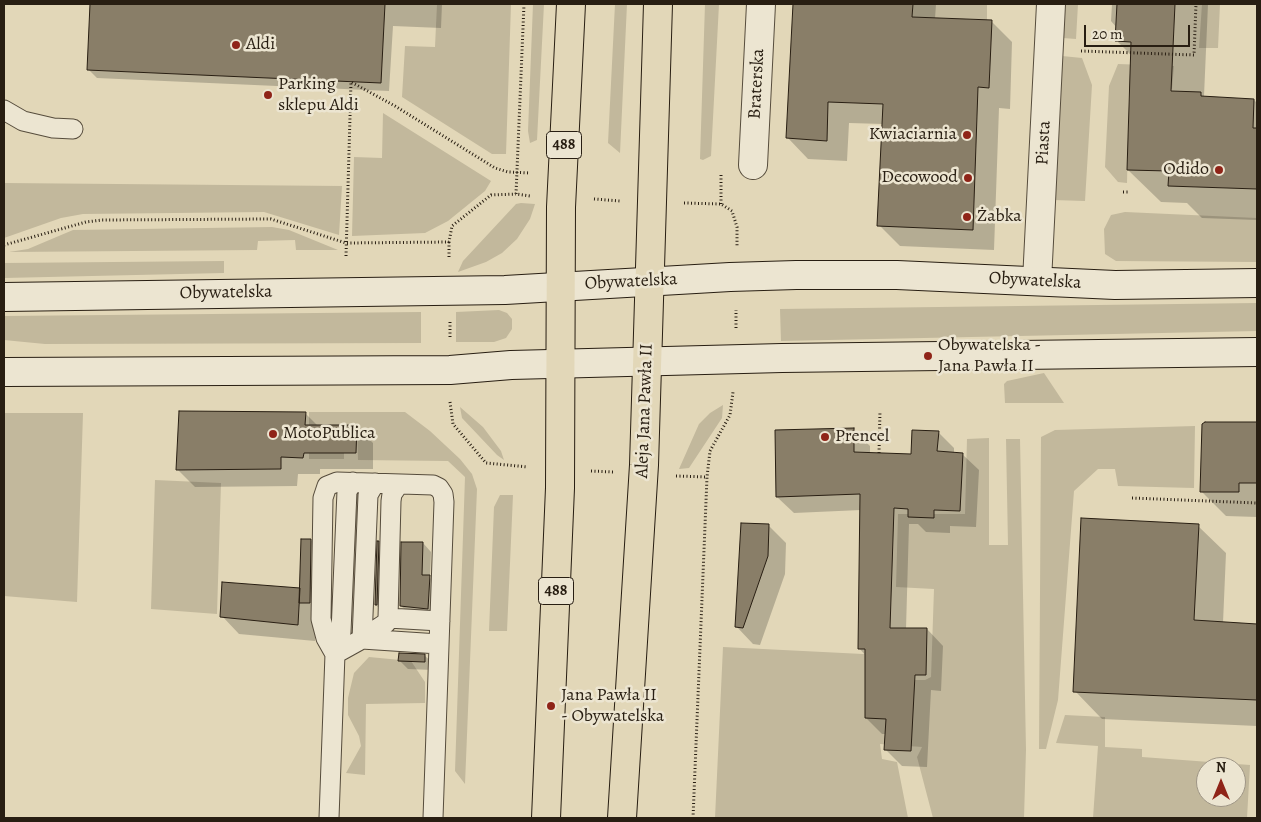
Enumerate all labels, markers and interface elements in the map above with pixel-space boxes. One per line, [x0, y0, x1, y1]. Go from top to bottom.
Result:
scale bar [1086, 15, 1192, 47]
text: 20 m [1092, 24, 1123, 44]
place label: Aldi [246, 34, 275, 56]
marker: Aldi [230, 39, 242, 51]
street label: Braterska [744, 48, 770, 120]
place label: Parking sklepu Aldi [278, 74, 359, 116]
marker: Parking sklepu Aldi [262, 89, 274, 101]
street label: Piasta [1032, 120, 1056, 166]
place label: Kwiaciarnia [869, 124, 957, 146]
marker: Kwiaciarnia [961, 129, 973, 141]
road number: 488 [546, 132, 582, 158]
place label: Odido [1163, 159, 1209, 181]
marker: Odido [1213, 164, 1225, 176]
place label: Decowood [881, 167, 958, 189]
marker: Decowood [962, 172, 974, 184]
place label: Żabka [977, 206, 1022, 228]
marker: Żabka [961, 211, 973, 223]
street label: Obywatelska [988, 268, 1082, 294]
street label: Obywatelska [584, 269, 678, 295]
street label: Obywatelska [179, 281, 273, 305]
place label: Obywatelska - Jana Pawła II [938, 335, 1041, 378]
street label: Aleja Jana Pawła II [632, 343, 658, 479]
marker: Obywatelska - Jana Pawła II [922, 350, 934, 362]
place label: MotoPublica [283, 423, 376, 445]
place label: Prencel [835, 426, 889, 448]
marker: MotoPublica [267, 428, 279, 440]
marker: Prencel [819, 431, 831, 443]
road number: 488 [538, 578, 574, 604]
place label: Jana Pawła II - Obywatelska [561, 685, 664, 728]
marker: Jana Pawła II - Obywatelska [545, 700, 557, 712]
north arrow [1196, 757, 1246, 807]
text: N [1216, 758, 1226, 777]

